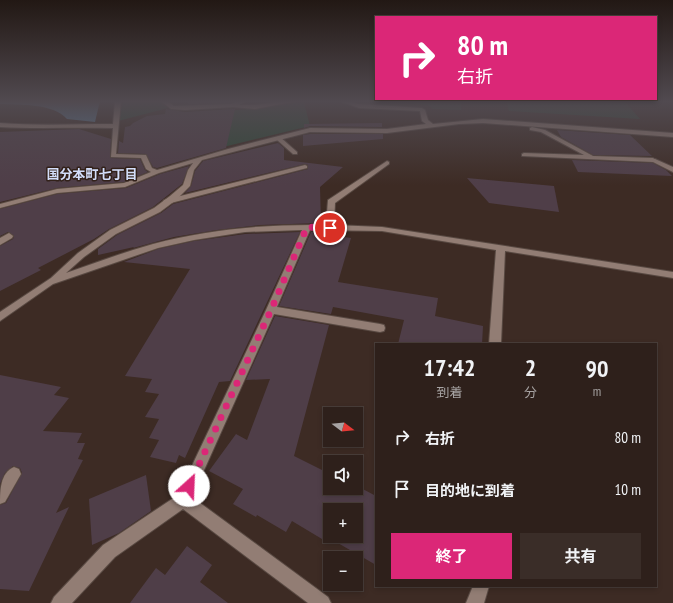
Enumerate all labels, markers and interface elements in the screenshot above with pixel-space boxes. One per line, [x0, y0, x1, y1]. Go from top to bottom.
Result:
text: 80 m [457, 26, 508, 63]
icon: right [391, 32, 443, 84]
text: 右折 [457, 65, 493, 88]
district label: 国分本町七丁目 [46, 166, 138, 183]
pin [313, 211, 347, 245]
icon: arrive [319, 217, 341, 239]
text: 17:42 [424, 352, 475, 383]
text: 2 [525, 352, 536, 383]
text: 90 [585, 353, 608, 384]
text: m [593, 383, 601, 400]
text: 到着 [436, 384, 462, 401]
text: 分 [524, 384, 537, 401]
north arrow [323, 407, 363, 447]
map controls [323, 407, 363, 591]
icon: right [391, 426, 413, 448]
text: 80 m [615, 428, 641, 447]
text: 右折 [425, 429, 455, 448]
button: sound [323, 455, 363, 495]
position arrow [168, 465, 210, 507]
icon: arrive [391, 478, 413, 500]
text: 10 m [615, 480, 641, 499]
text: 目的地に到着 [425, 481, 515, 500]
button: + [323, 503, 363, 543]
button: 終了 [391, 533, 512, 579]
button: 共有 [520, 533, 641, 579]
button: − [323, 551, 363, 591]

